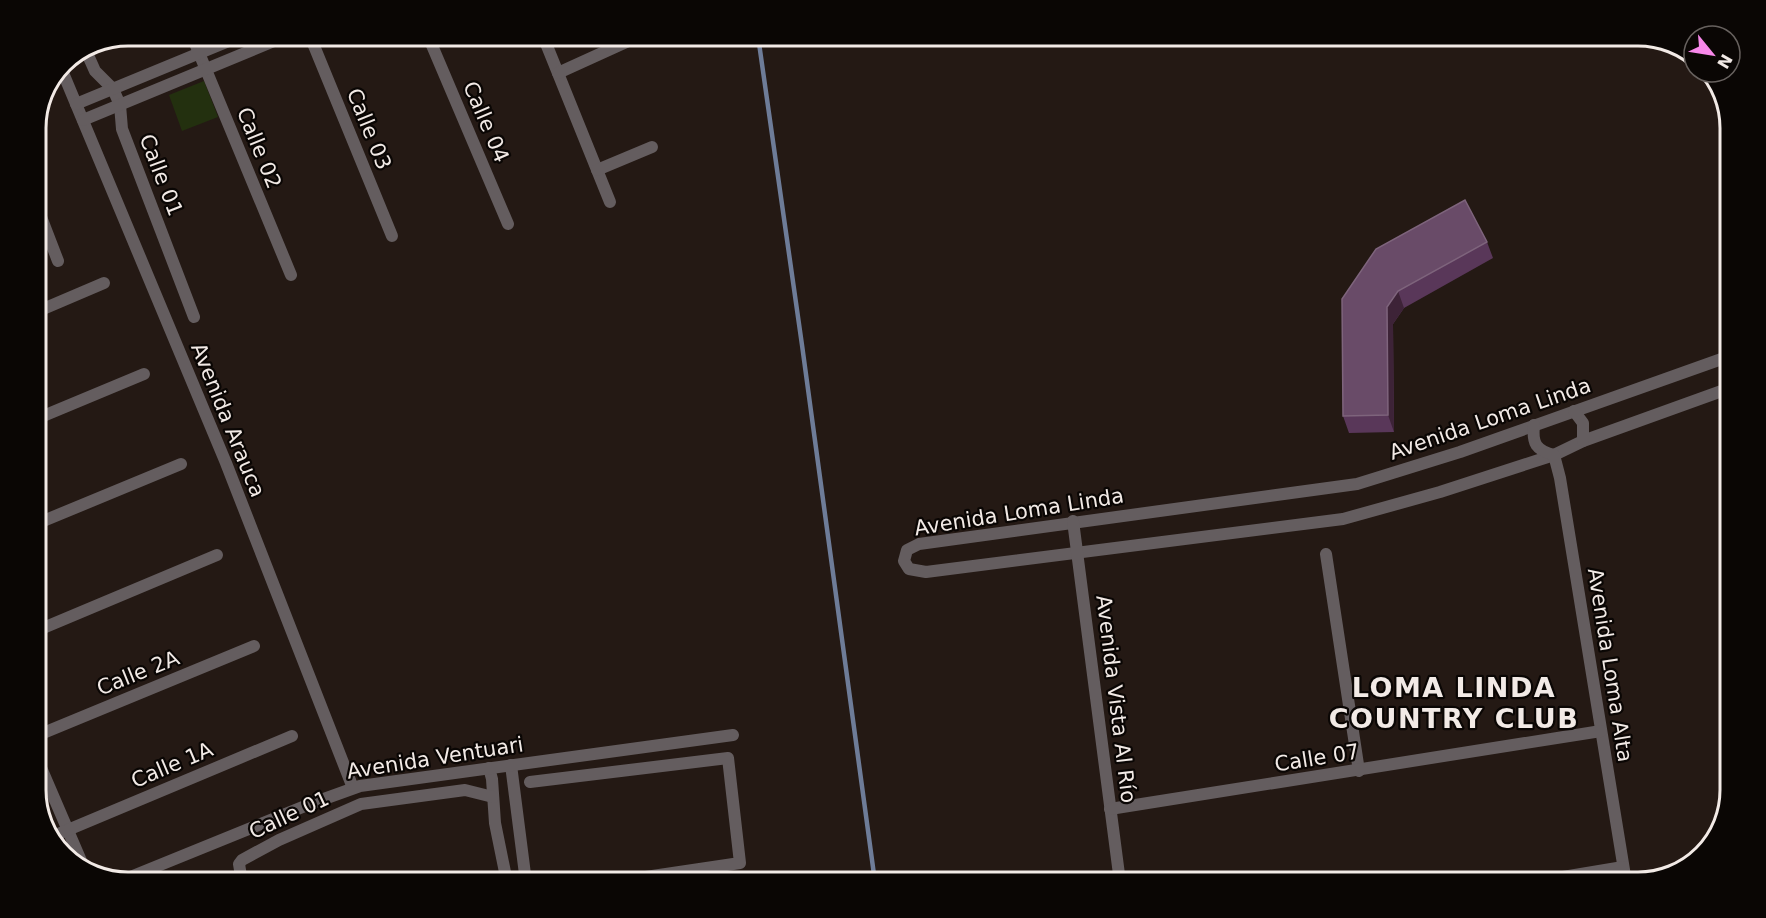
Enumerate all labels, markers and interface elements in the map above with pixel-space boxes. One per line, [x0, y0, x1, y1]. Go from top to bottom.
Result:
north arrow [1682, 24, 1742, 84]
text: N [1713, 51, 1736, 72]
street label: Calle 04 [458, 78, 514, 166]
street label: Calle 03 [342, 85, 396, 173]
street label: Calle 02 [232, 104, 286, 192]
street label: Calle 01 [134, 131, 188, 219]
street label: Avenida Arauca [186, 339, 270, 501]
street label: Avenida Loma Linda [1386, 373, 1594, 465]
street label: Avenida Loma Linda [913, 484, 1125, 540]
street label: Avenida Loma Alta [1583, 566, 1637, 764]
street label: Avenida Vista Al Río [1091, 594, 1141, 804]
street label: Calle 2A [93, 645, 183, 700]
district label: LOMA LINDA COUNTRY CLUB [1329, 672, 1579, 734]
street label: Avenida Ventuari [345, 732, 525, 784]
street label: Calle 1A [127, 737, 217, 793]
street label: Calle 07 [1273, 739, 1361, 777]
street label: Calle 01 [245, 786, 333, 844]

